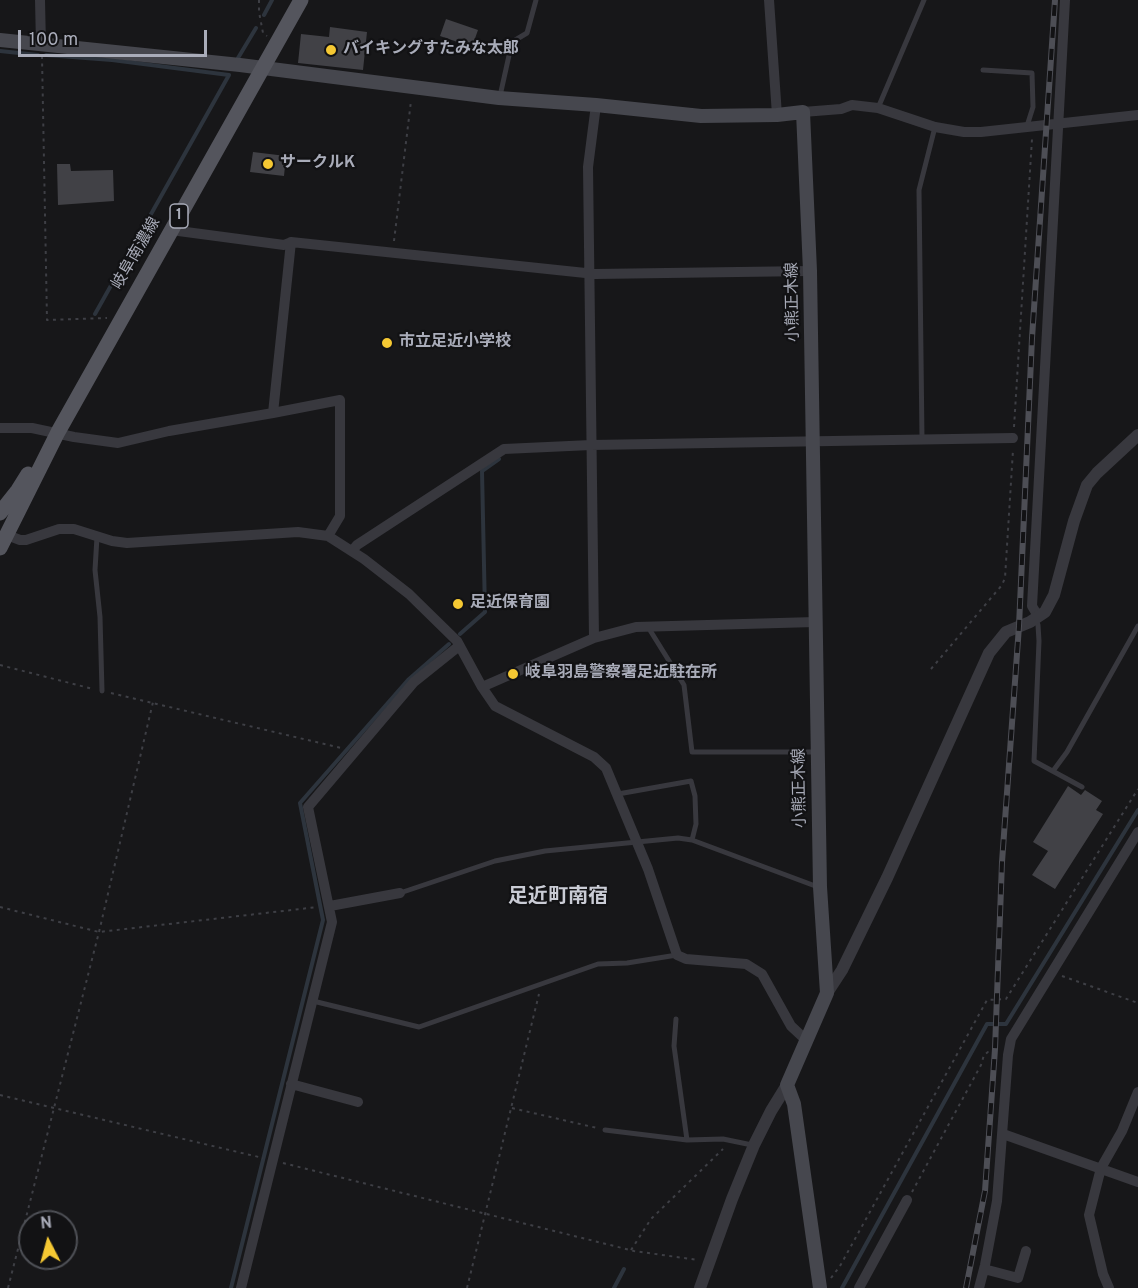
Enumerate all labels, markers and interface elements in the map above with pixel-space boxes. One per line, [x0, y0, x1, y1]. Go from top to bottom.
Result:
scale bar [21, 18, 210, 56]
text: 100 m [29, 29, 78, 52]
place label: バイキングすたみな太郎 [343, 40, 519, 60]
marker: バイキングすたみな太郎 [324, 43, 338, 57]
place label: サークルK [280, 154, 355, 174]
marker: サークルK [261, 157, 275, 171]
road number: 1 [170, 204, 188, 228]
street label: 岐阜南濃線 [109, 215, 165, 293]
street label: 小熊正木線 [784, 262, 804, 342]
place label: 市立足近小学校 [399, 333, 511, 353]
marker: 市立足近小学校 [380, 336, 394, 350]
place label: 足近保育園 [470, 594, 550, 614]
marker: 足近保育園 [451, 597, 465, 611]
place label: 岐阜羽島警察署足近駐在所 [525, 664, 717, 684]
marker: 岐阜羽島警察署足近駐在所 [506, 667, 520, 681]
street label: 小熊正木線 [791, 748, 811, 828]
district label: 足近町南宿 [508, 886, 608, 910]
north arrow [18, 1210, 78, 1270]
text: N [40, 1214, 53, 1235]

